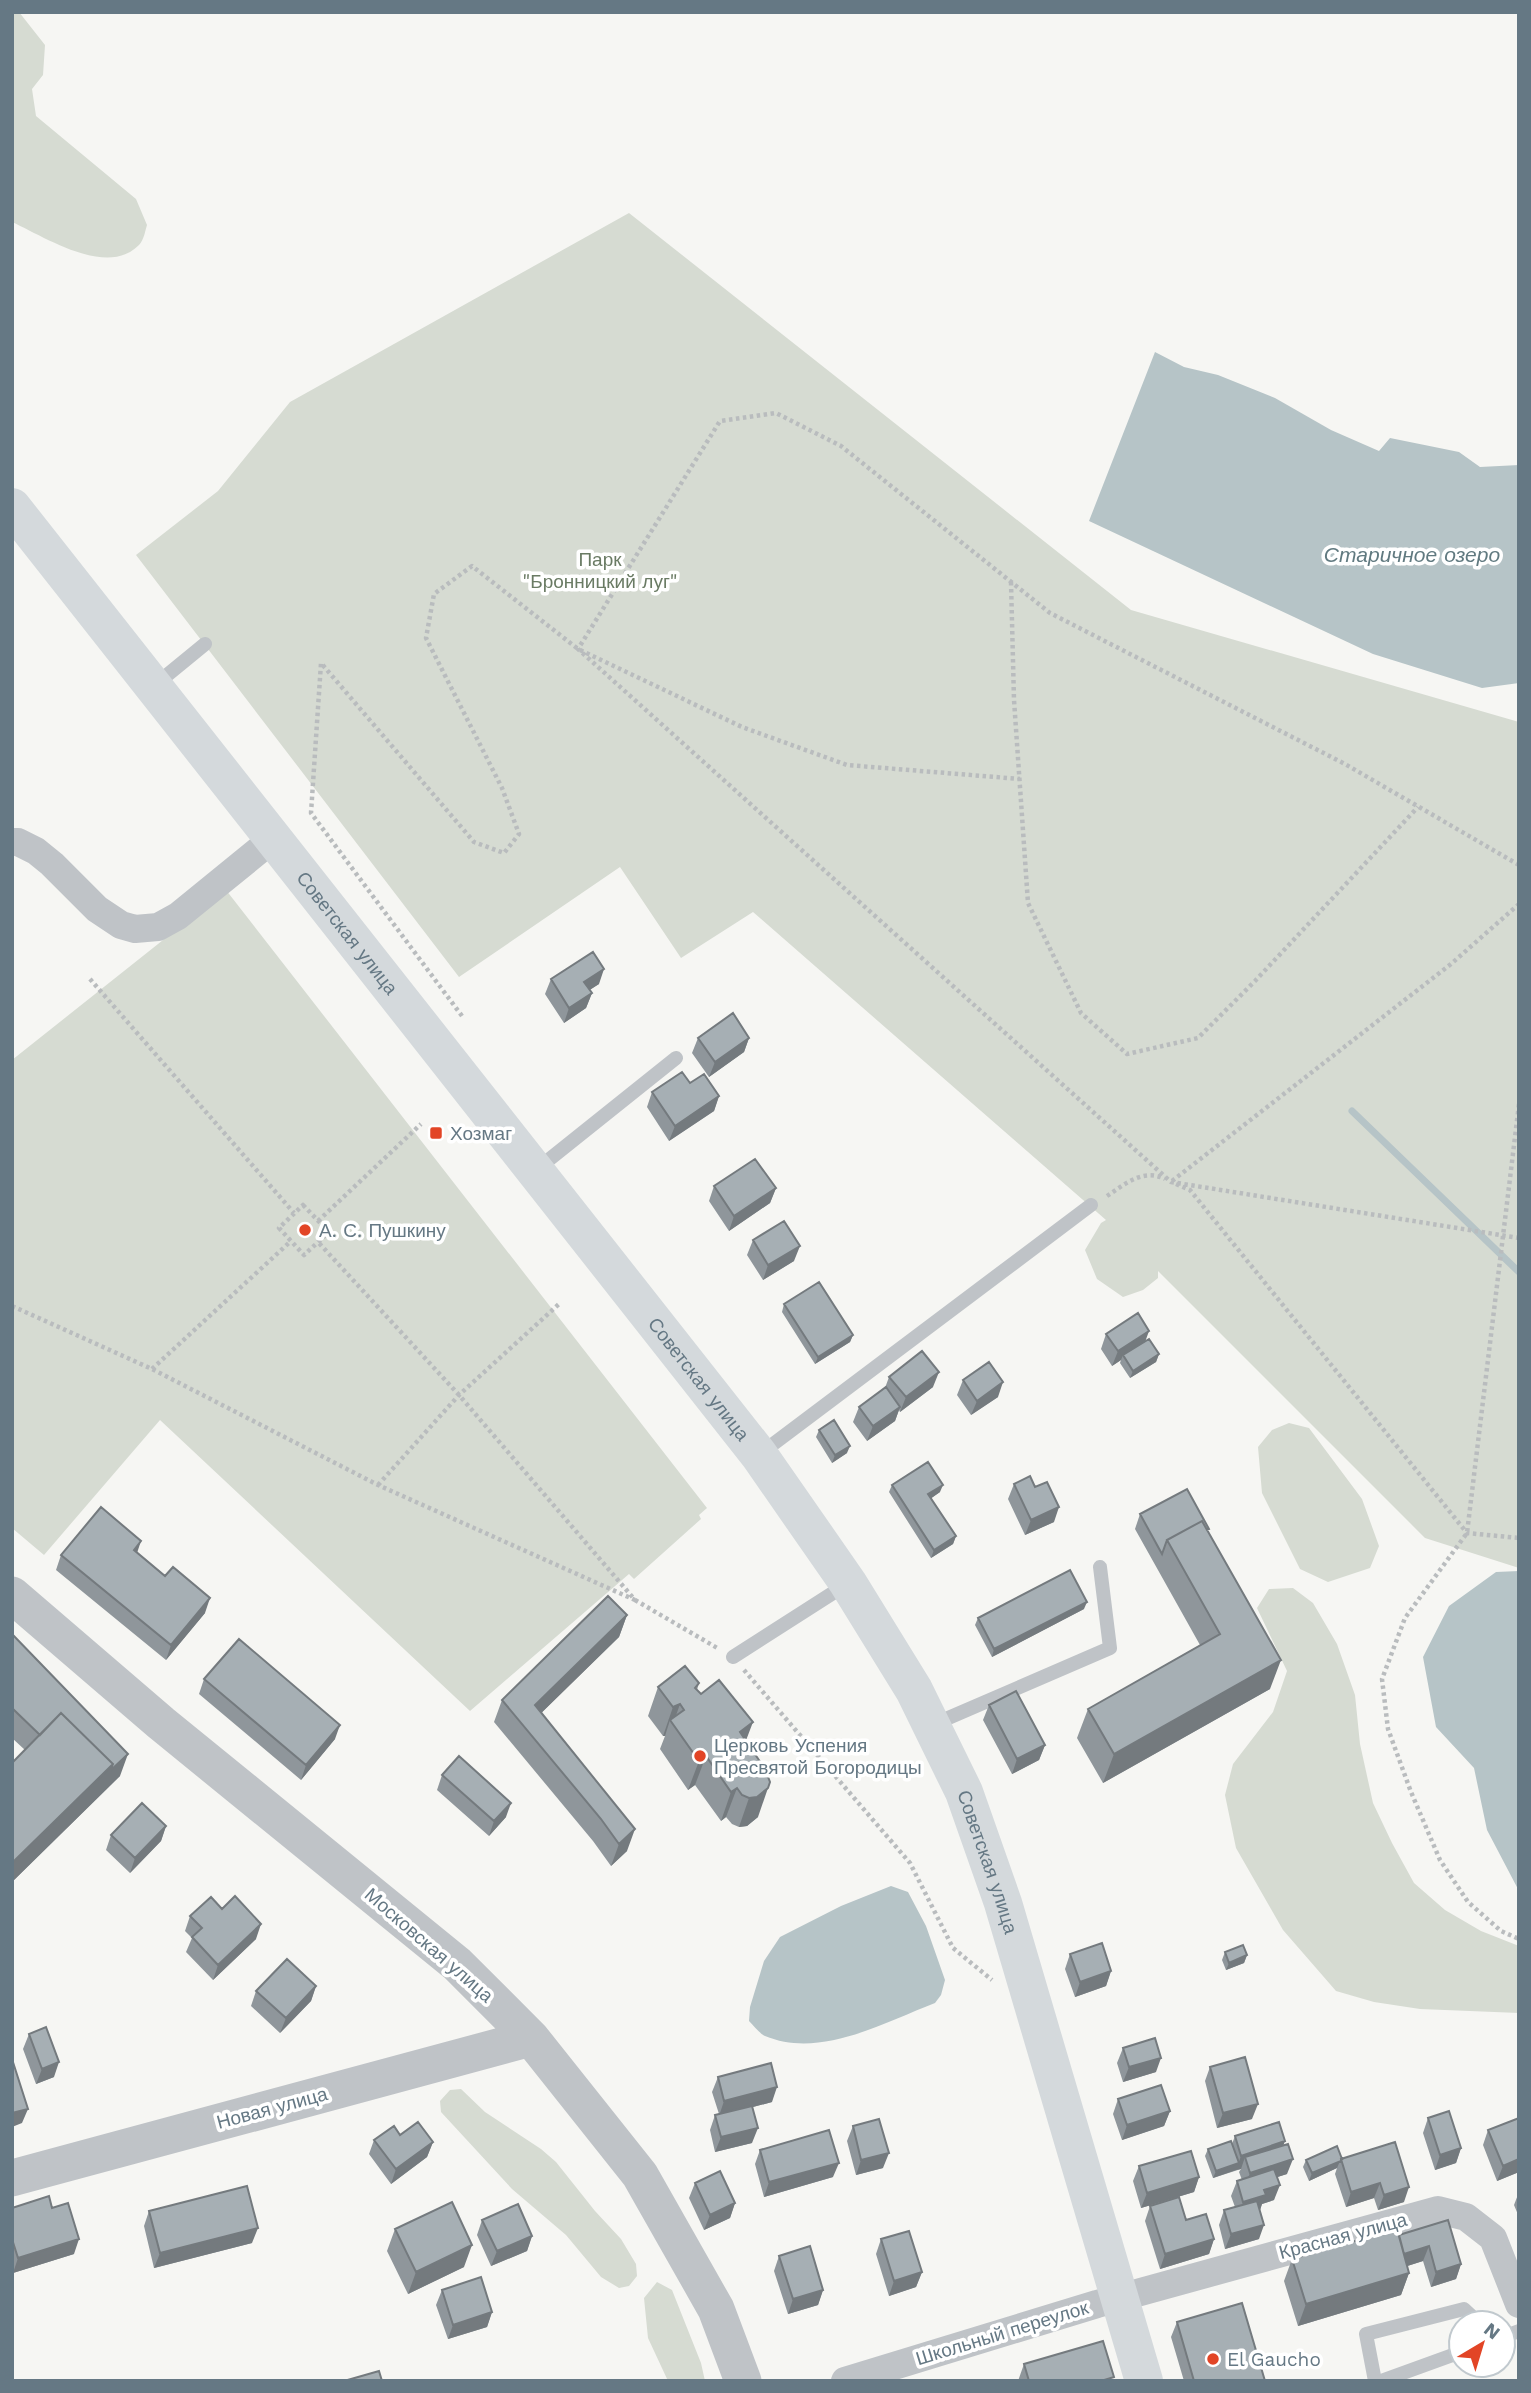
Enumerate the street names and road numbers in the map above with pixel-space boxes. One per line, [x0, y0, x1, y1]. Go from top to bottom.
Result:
street label: Советская улица [292, 866, 403, 999]
street label: Советская улица [643, 1313, 755, 1445]
street label: Советская улица [953, 1787, 1023, 1937]
street label: Московская улица [360, 1883, 498, 2007]
street label: Новая улица [214, 2082, 330, 2134]
street label: Красная улица [1276, 2208, 1410, 2264]
street label: Школьный переулок [913, 2296, 1092, 2370]

